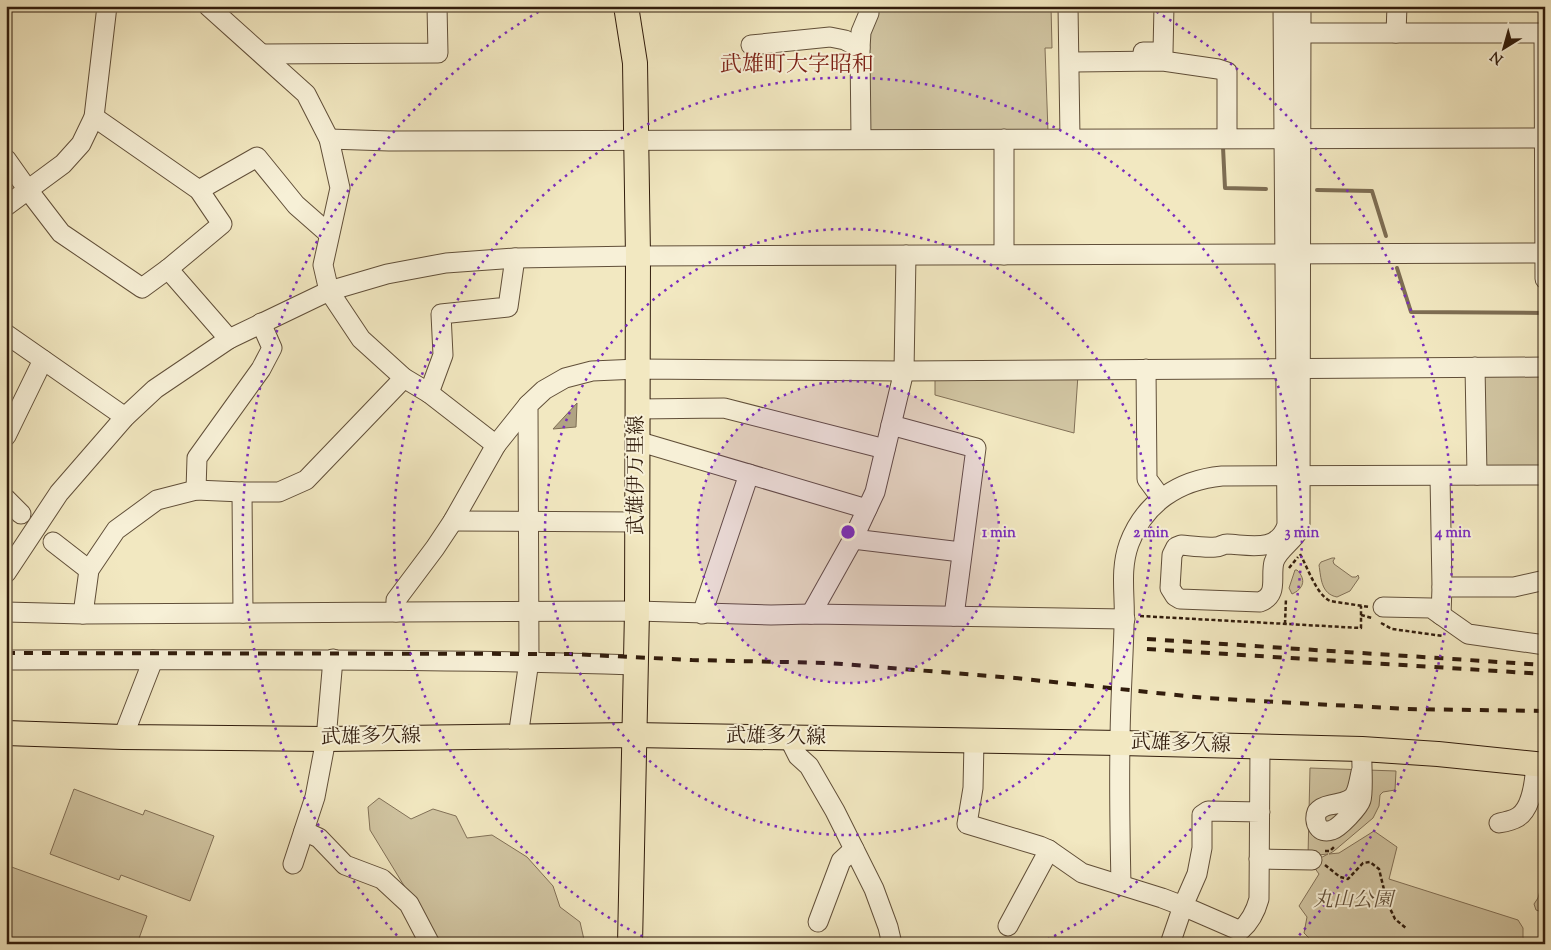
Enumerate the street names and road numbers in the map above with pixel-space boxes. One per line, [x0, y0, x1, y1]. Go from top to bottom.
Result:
street label: 武雄伊万里線 [623, 415, 652, 535]
street label: 武雄多久線 [321, 723, 421, 753]
street label: 武雄多久線 [726, 723, 826, 753]
street label: 武雄多久線 [1131, 729, 1231, 761]

